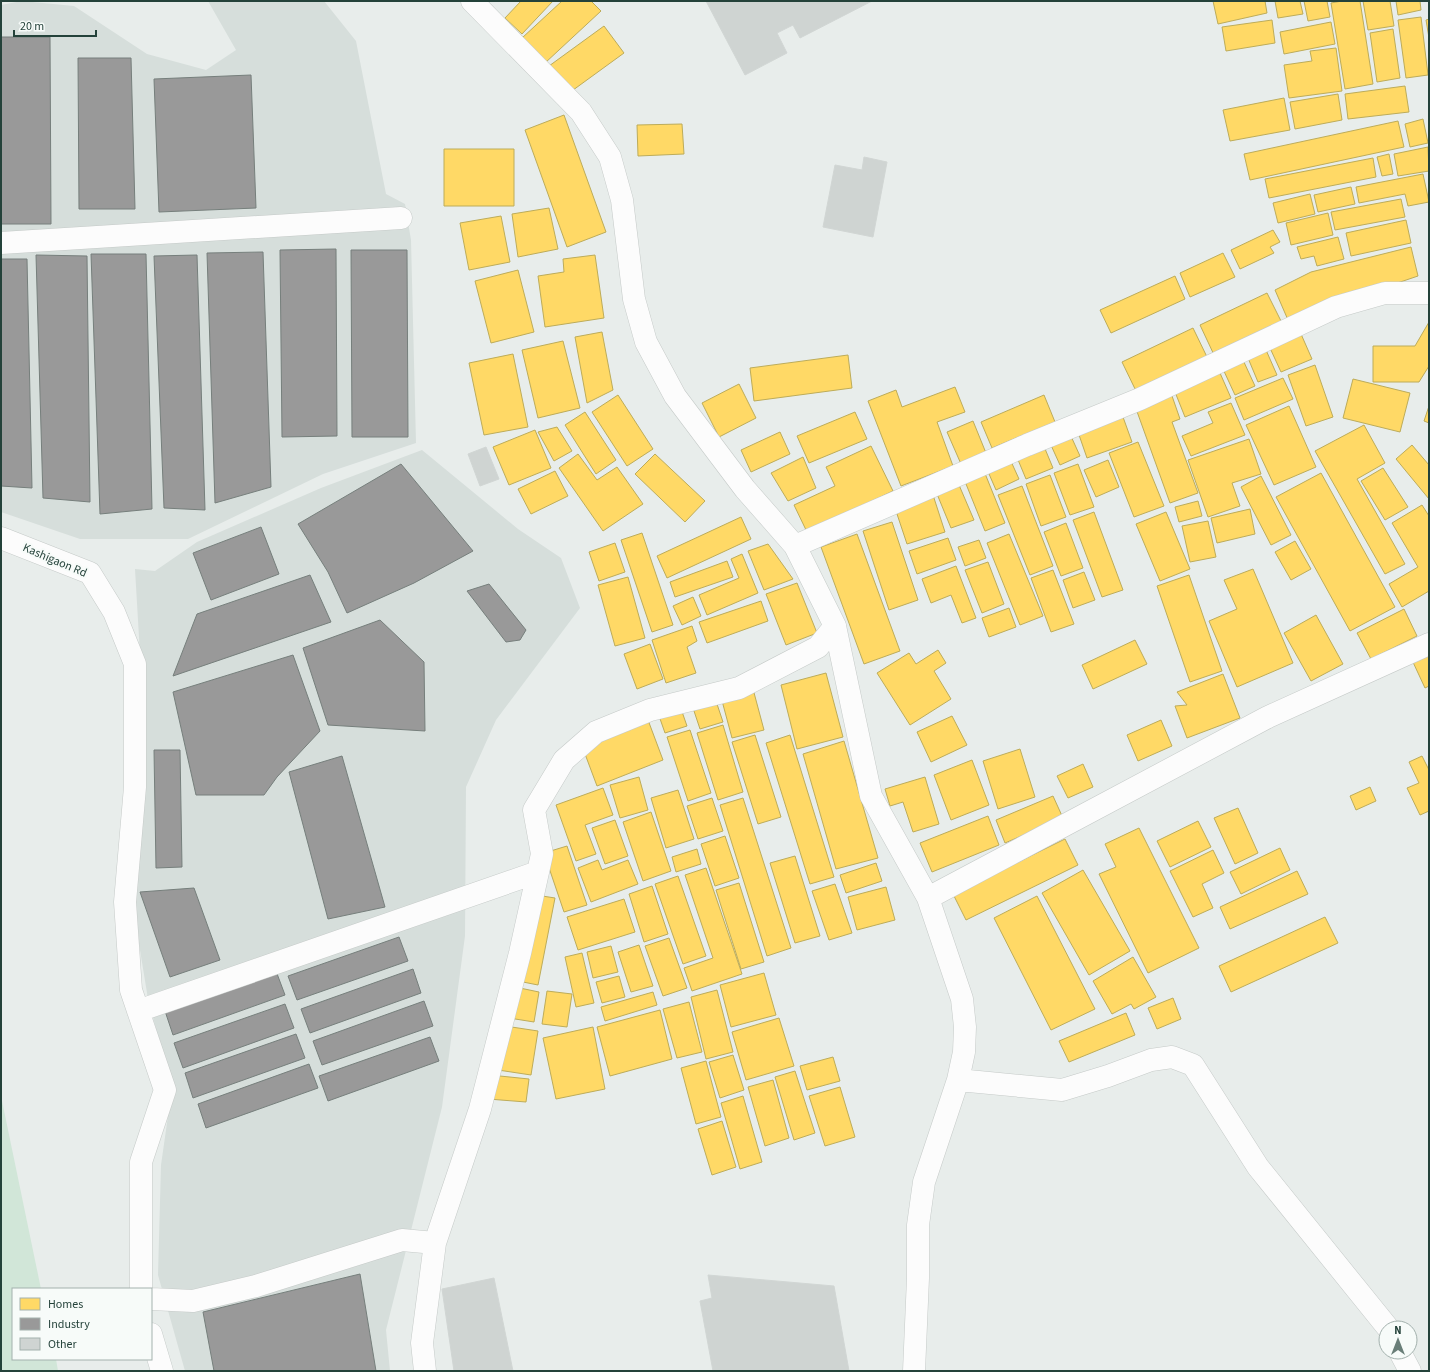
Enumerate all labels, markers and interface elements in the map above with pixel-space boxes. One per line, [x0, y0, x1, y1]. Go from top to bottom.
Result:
scale bar [14, 12, 96, 38]
text: 20 m [20, 18, 44, 35]
street label: Kashigaon Rd [20, 539, 90, 582]
legend [12, 1288, 152, 1360]
text: Homes [48, 1296, 83, 1313]
text: Industry [48, 1316, 90, 1333]
north arrow [1378, 1320, 1418, 1360]
text: N [1394, 1323, 1402, 1338]
text: Other [48, 1336, 78, 1353]

